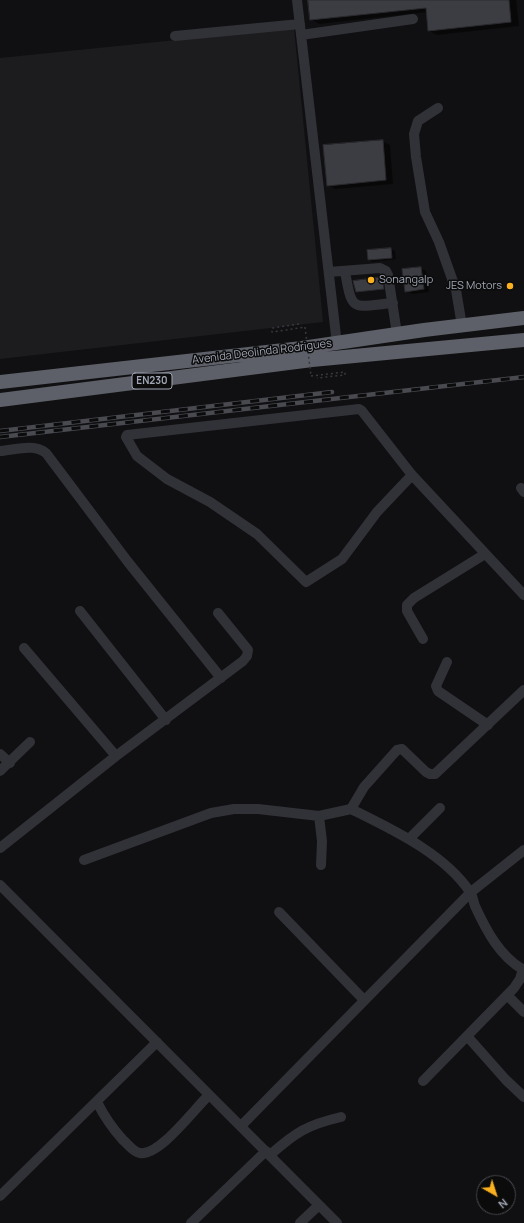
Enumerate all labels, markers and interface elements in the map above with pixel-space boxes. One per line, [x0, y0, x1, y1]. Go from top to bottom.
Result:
place label: Sonangalp [379, 273, 433, 287]
marker: Sonangalp [366, 275, 376, 285]
place label: JES Motors [446, 279, 502, 293]
marker: JES Motors [505, 281, 515, 291]
street label: Avenida Deolinda Rodrigues [191, 337, 333, 367]
road number: EN230 [132, 373, 172, 389]
north arrow [476, 1175, 516, 1215]
text: N [495, 1196, 511, 1212]

